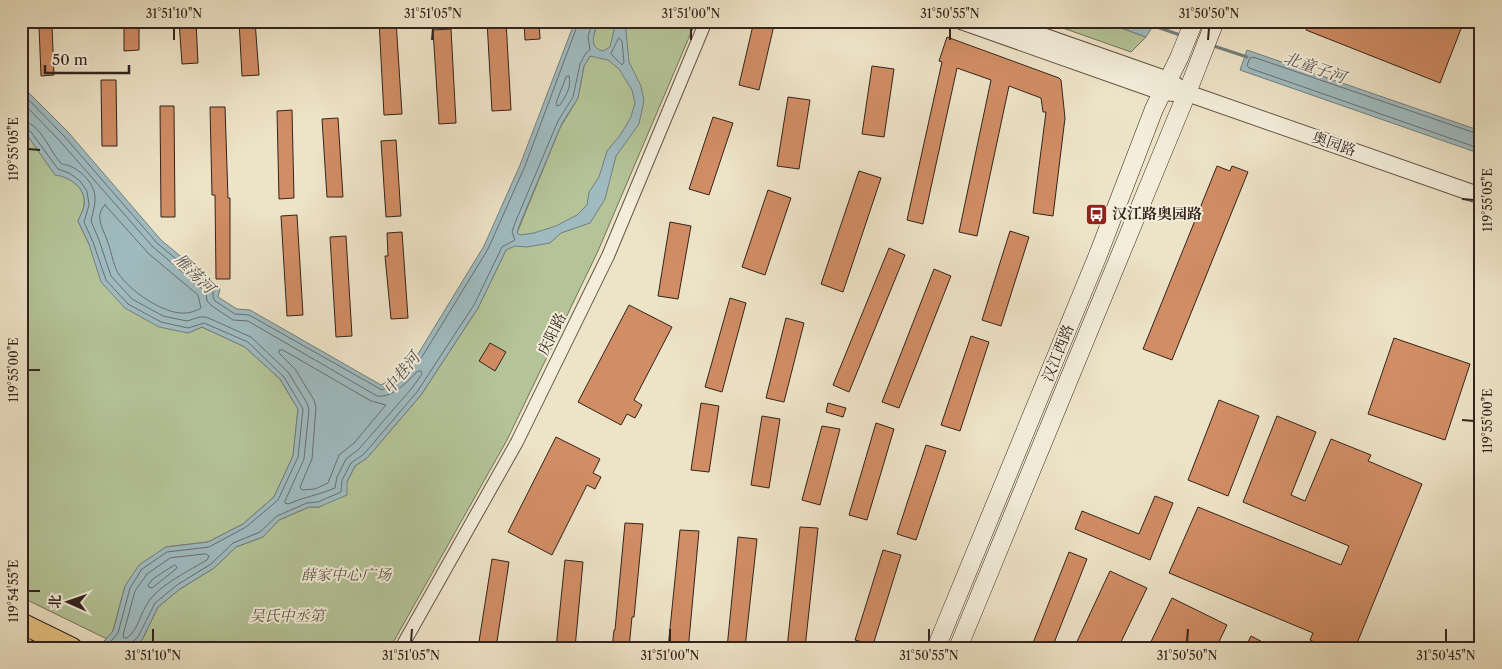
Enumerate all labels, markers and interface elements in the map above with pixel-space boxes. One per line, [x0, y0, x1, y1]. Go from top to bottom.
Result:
text: 31°51'10"N [146, 6, 202, 21]
text: 31°51'05"N [404, 6, 462, 21]
text: 31°51'00"N [661, 6, 721, 21]
text: 31°50'55"N [920, 6, 980, 21]
text: 31°50'50"N [1179, 6, 1239, 21]
scale bar [45, 42, 129, 74]
water label: 北童子河 [1281, 47, 1351, 88]
text: 50 m [52, 50, 88, 69]
text: 119°55'05"E [6, 117, 21, 181]
street label: 奥园路 [1310, 127, 1359, 160]
text: 119°55'05"E [1480, 168, 1495, 232]
bus stop icon: 汉江路奥园路 [1084, 202, 1108, 226]
place label: 汉江路奥园路 [1112, 204, 1202, 223]
water label: 雁荡河 [171, 249, 221, 299]
street label: 庆阳路 [533, 309, 570, 358]
street label: 汉江西路 [1037, 321, 1078, 384]
text: 119°55'00"E [6, 338, 21, 402]
water label: 中巷河 [378, 346, 425, 398]
text: 119°55'00"E [1480, 389, 1495, 453]
text: 119°54'55"E [6, 560, 21, 622]
park label: 薛家中心广场 [301, 565, 393, 584]
north arrow [42, 576, 92, 626]
text: 北 [46, 594, 64, 609]
park label: 吴氏中丞第 [249, 606, 327, 625]
text: 31°51'10"N [125, 648, 181, 663]
text: 31°51'05"N [382, 648, 440, 663]
text: 31°51'00"N [640, 648, 700, 663]
text: 31°50'55"N [899, 648, 959, 663]
text: 31°50'50"N [1157, 648, 1217, 663]
text: 31°50'45"N [1416, 648, 1476, 663]

